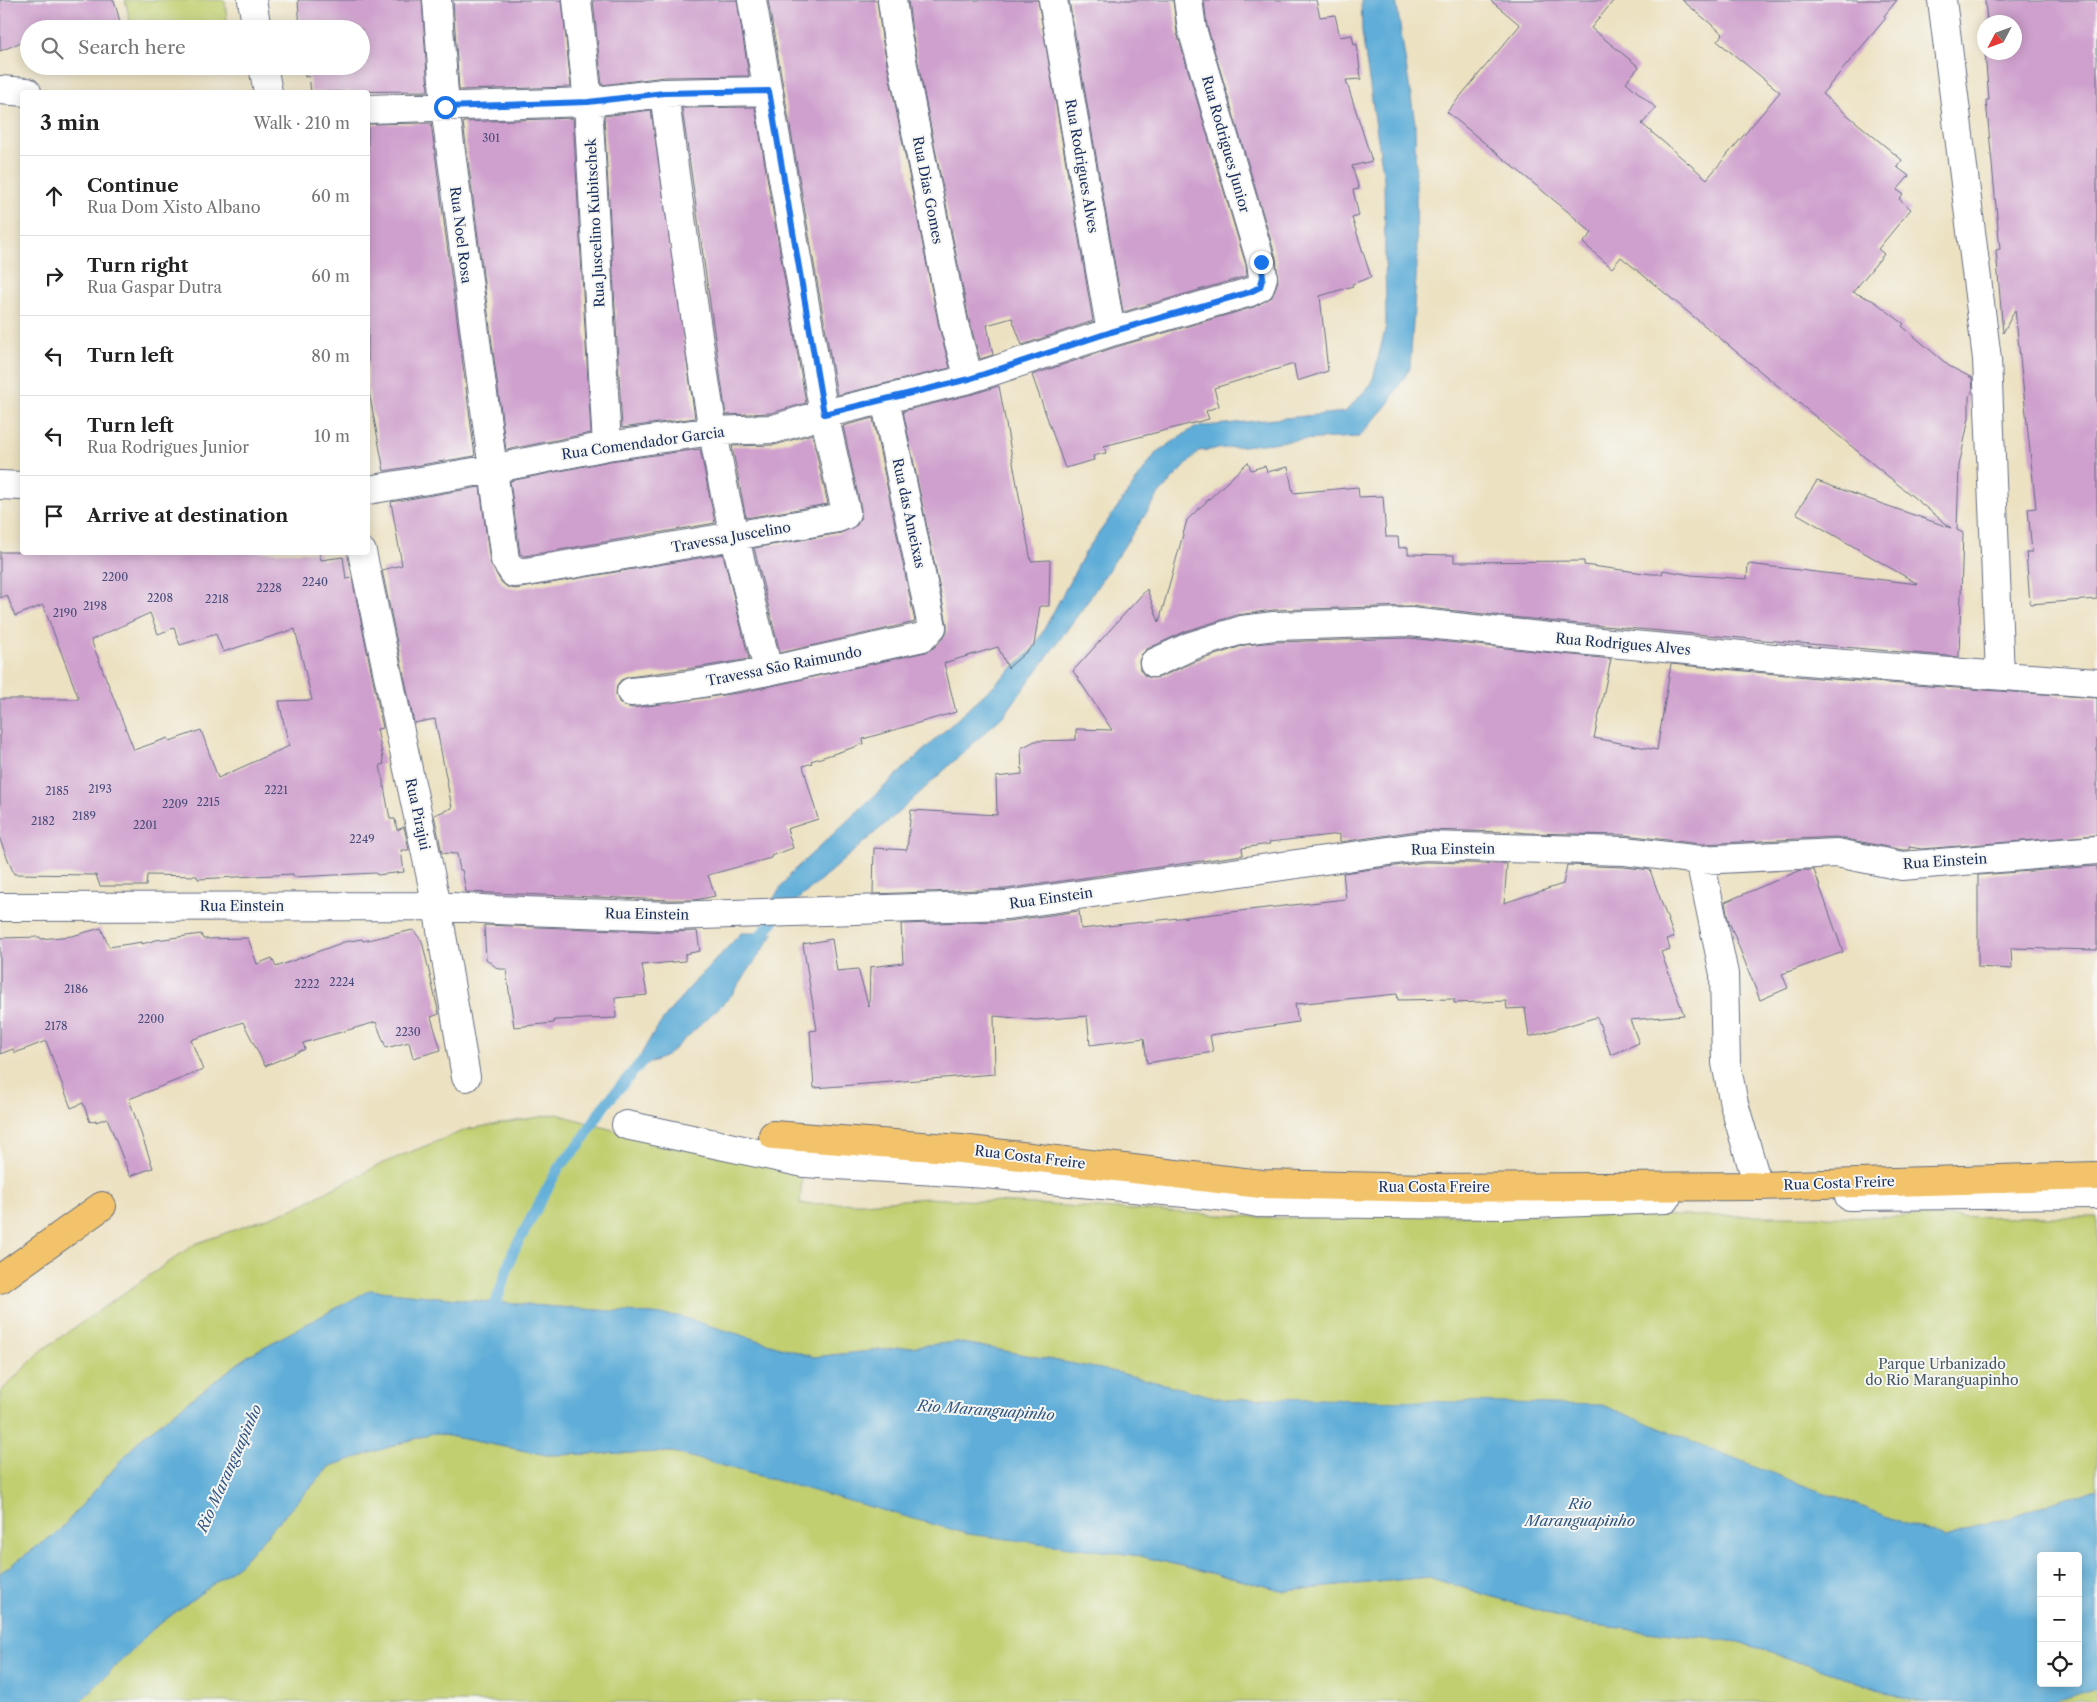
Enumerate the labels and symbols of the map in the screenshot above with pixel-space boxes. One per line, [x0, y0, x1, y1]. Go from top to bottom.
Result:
north arrow [1977, 15, 2022, 60]
street label: Rua Rodrigues Junior [1198, 73, 1254, 215]
route start [434, 96, 457, 119]
street label: Rua Rodrigues Alves [1061, 98, 1103, 234]
house number: 301 [482, 131, 500, 145]
street label: Rua Dias Gomes [909, 135, 947, 245]
street label: Rua Juscelino Kubitschek [582, 137, 608, 308]
street label: Rua Noel Rosa [446, 186, 476, 285]
route end [1250, 251, 1273, 274]
street label: Rua Comendador Garcia [560, 423, 726, 463]
street label: Rua das Ameixas [889, 456, 929, 570]
street label: Travessa Juscelino [670, 518, 792, 556]
house number: 2200 [102, 570, 128, 584]
house number: 2240 [302, 575, 328, 589]
house number: 2228 [256, 581, 282, 595]
house number: 2208 [147, 591, 173, 605]
house number: 2218 [205, 592, 229, 606]
house number: 2198 [83, 599, 107, 613]
house number: 2190 [53, 606, 77, 620]
street label: Rua Rodrigues Alves [1555, 629, 1691, 659]
street label: Travessa São Raimundo [705, 642, 863, 690]
street label: Rua Pirajui [402, 776, 434, 852]
house number: 2193 [88, 782, 112, 796]
house number: 2221 [264, 783, 288, 797]
house number: 2185 [45, 784, 69, 798]
house number: 2215 [196, 795, 220, 809]
house number: 2209 [162, 797, 188, 811]
house number: 2189 [72, 809, 96, 823]
house number: 2182 [31, 814, 55, 828]
house number: 2201 [133, 818, 157, 832]
house number: 2249 [349, 832, 375, 846]
street label: Rua Einstein [1411, 839, 1496, 859]
street label: Rua Einstein [1902, 849, 1988, 873]
street label: Rua Einstein [1008, 883, 1094, 913]
street label: Rua Einstein [200, 897, 284, 915]
street label: Rua Einstein [605, 904, 690, 924]
house number: 2224 [329, 975, 355, 989]
house number: 2222 [294, 977, 320, 991]
house number: 2186 [64, 982, 89, 996]
house number: 2200 [138, 1012, 164, 1026]
house number: 2178 [45, 1019, 67, 1033]
house number: 2230 [395, 1025, 421, 1039]
street label: Rua Costa Freire [974, 1141, 1087, 1173]
street label: Rua Costa Freire [1783, 1172, 1895, 1194]
street label: Rua Costa Freire [1378, 1178, 1490, 1196]
park label: Parque Urbanizado do Rio Maranguapinho [1865, 1355, 2019, 1389]
water label: Rio Maranguapinho [916, 1396, 1055, 1424]
water label: Rio Maranguapinho [192, 1401, 266, 1536]
water label: Rio Maranguapinho [1523, 1494, 1635, 1530]

